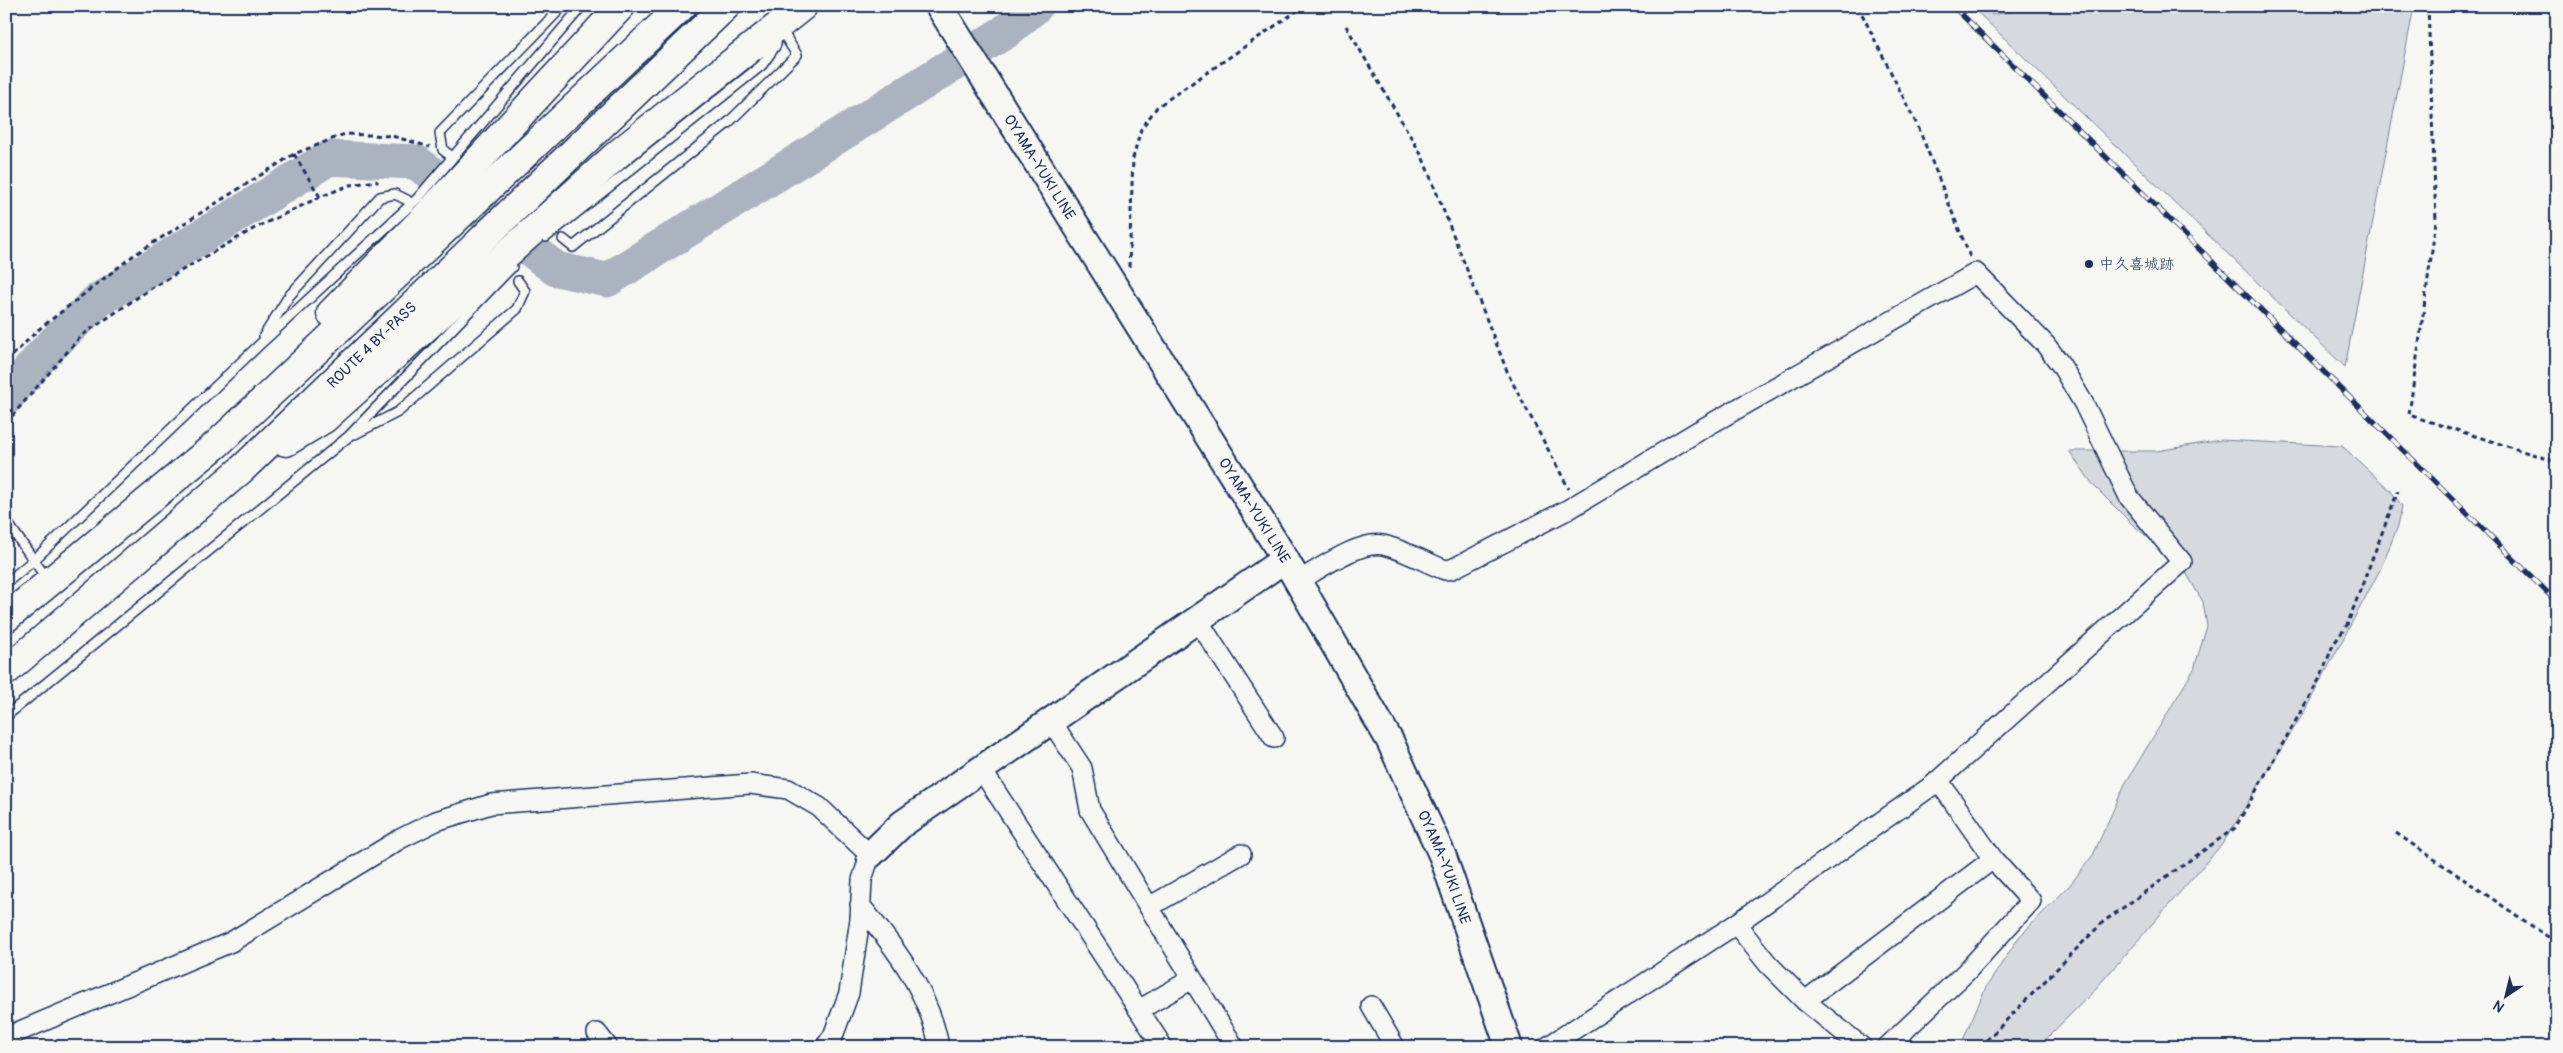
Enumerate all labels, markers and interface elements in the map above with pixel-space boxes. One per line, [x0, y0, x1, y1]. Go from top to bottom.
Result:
street label: OYAMA-YUKI LINE [1000, 111, 1080, 223]
place label: 中久喜城跡 [2099, 255, 2174, 274]
marker: 中久喜城跡 [2083, 258, 2095, 270]
street label: ROUTE 4 BY-PASS [323, 298, 420, 392]
street label: OYAMA-YUKI LINE [1215, 454, 1295, 567]
street label: OYAMA-YUKI LINE [1413, 807, 1475, 927]
north arrow [2480, 970, 2530, 1020]
text: N [2490, 997, 2508, 1016]

